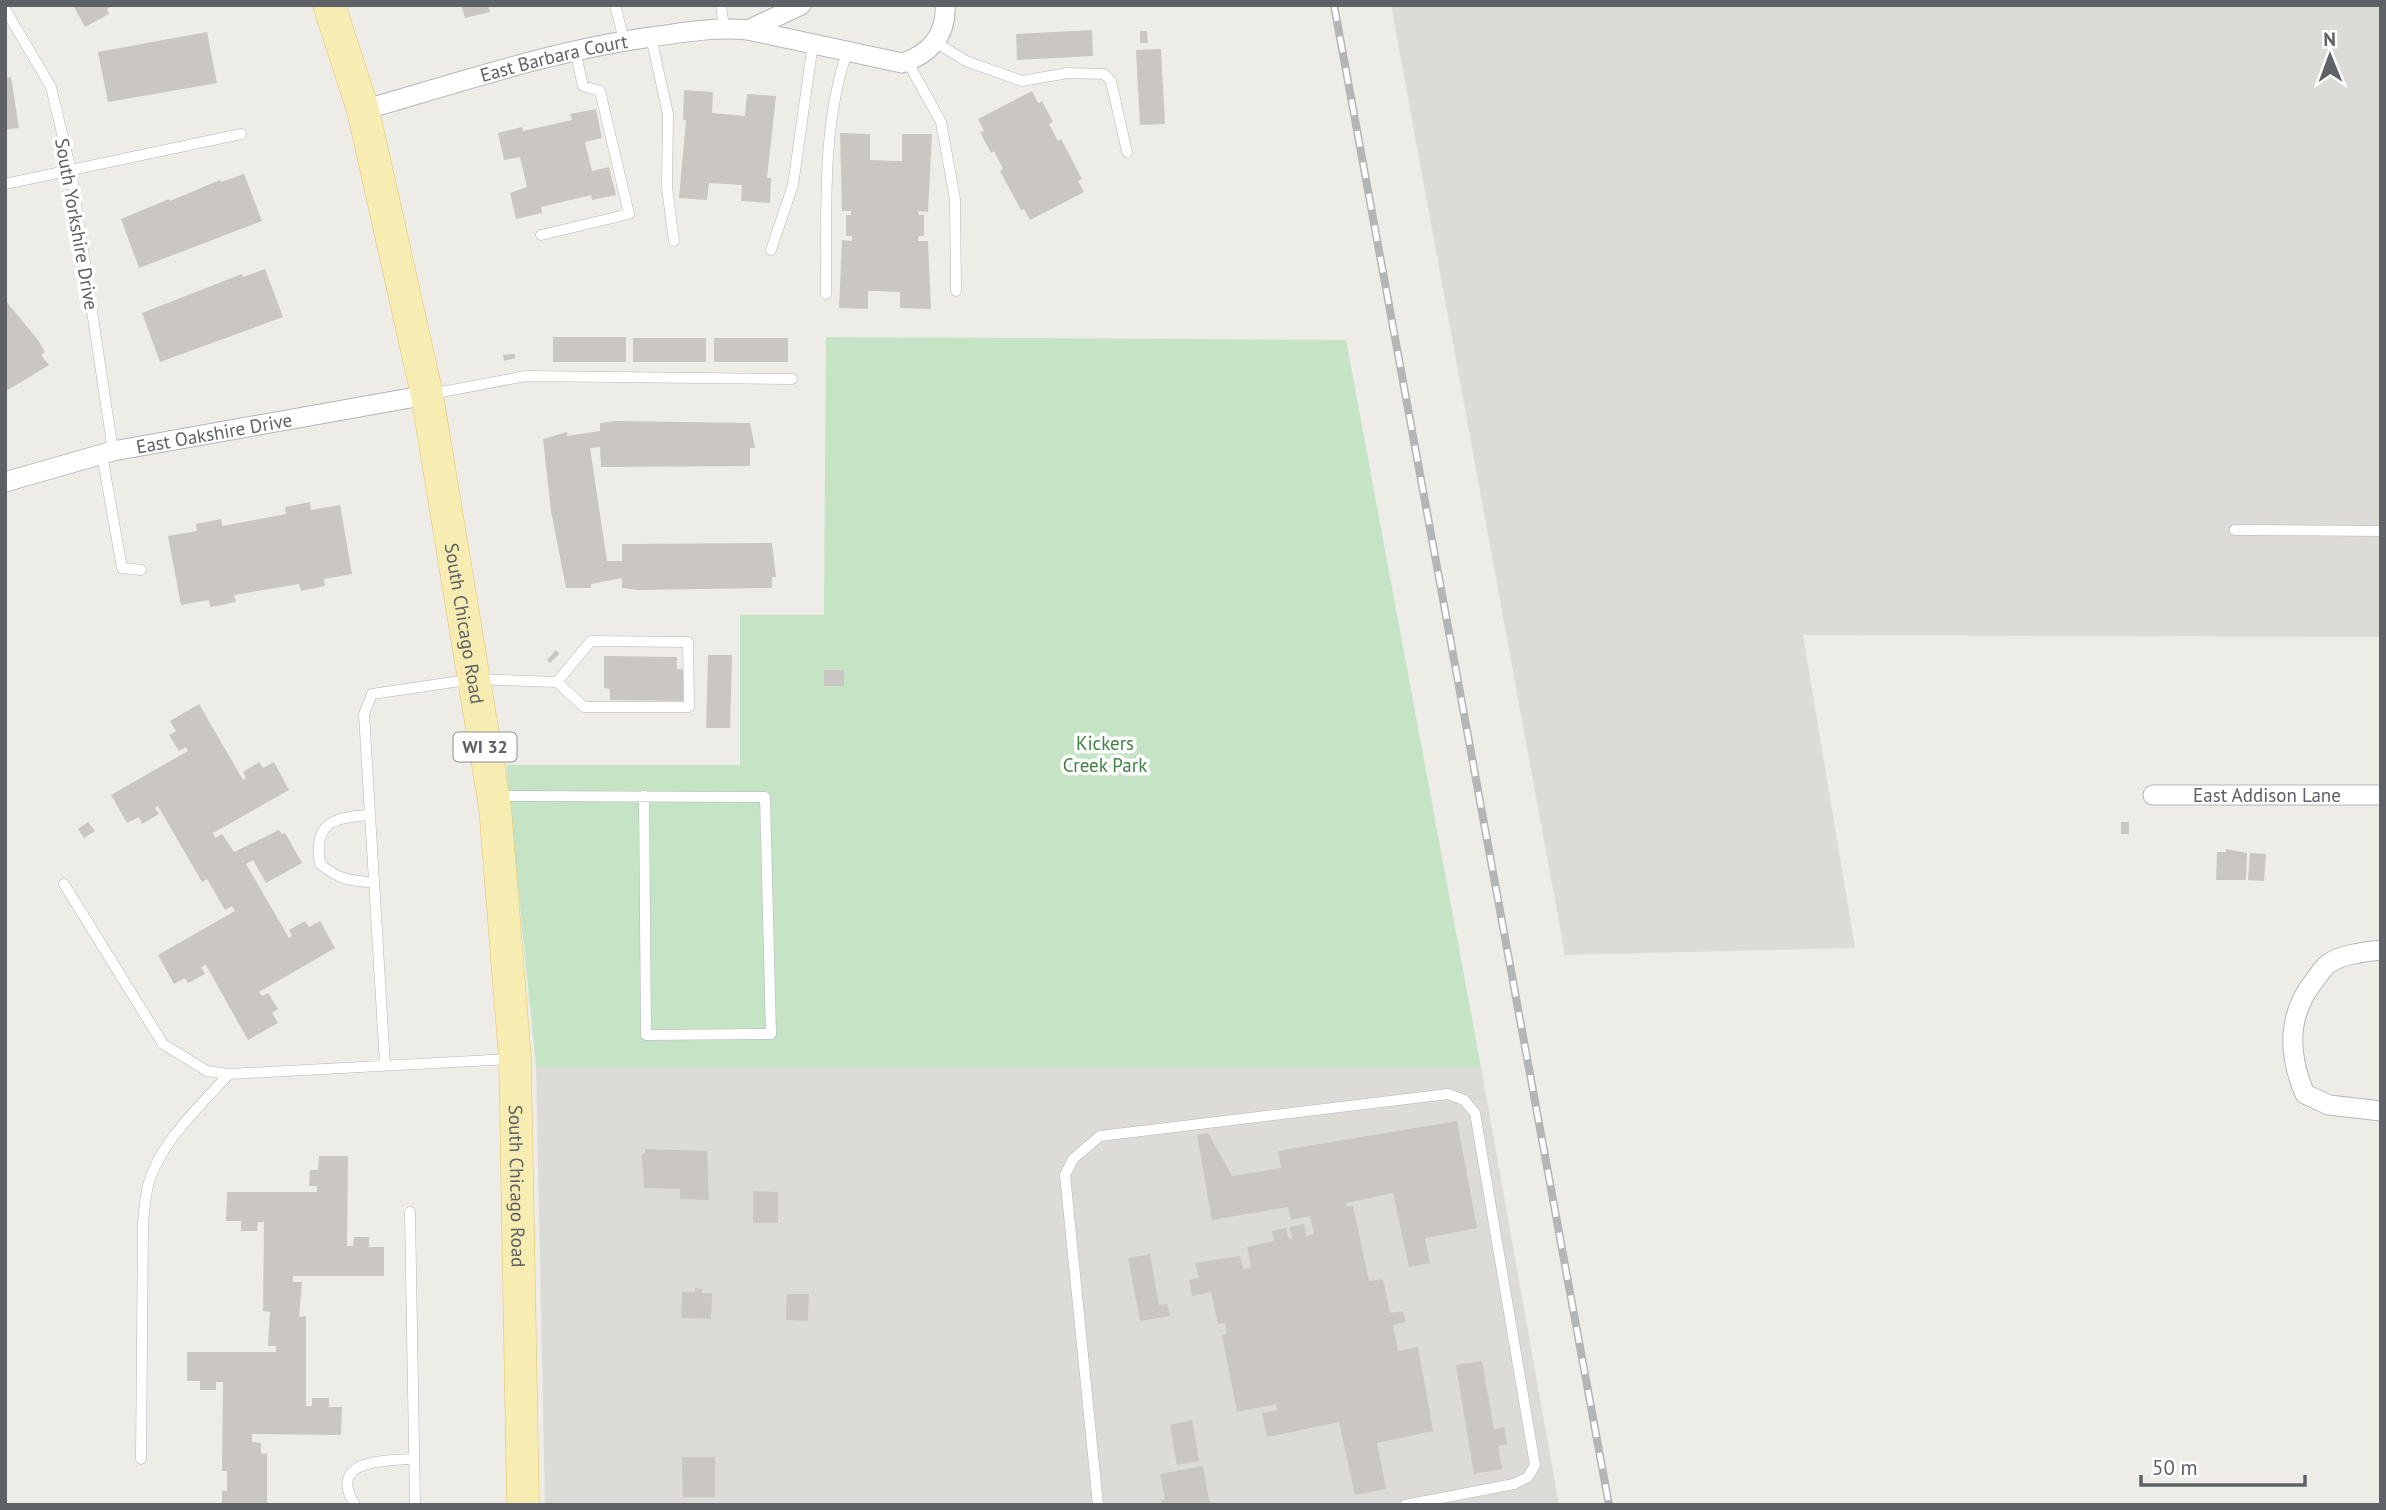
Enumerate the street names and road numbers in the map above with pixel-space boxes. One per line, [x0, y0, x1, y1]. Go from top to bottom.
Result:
street label: East Barbara Court [477, 29, 630, 87]
street label: South Yorkshire Drive [50, 136, 104, 312]
street label: East Oakshire Drive [134, 407, 294, 459]
street label: South Chicago Road [440, 541, 490, 706]
road number: WI 32 [454, 732, 516, 762]
street label: East Addison Lane [2193, 783, 2341, 807]
street label: South Chicago Road [504, 1105, 531, 1268]

